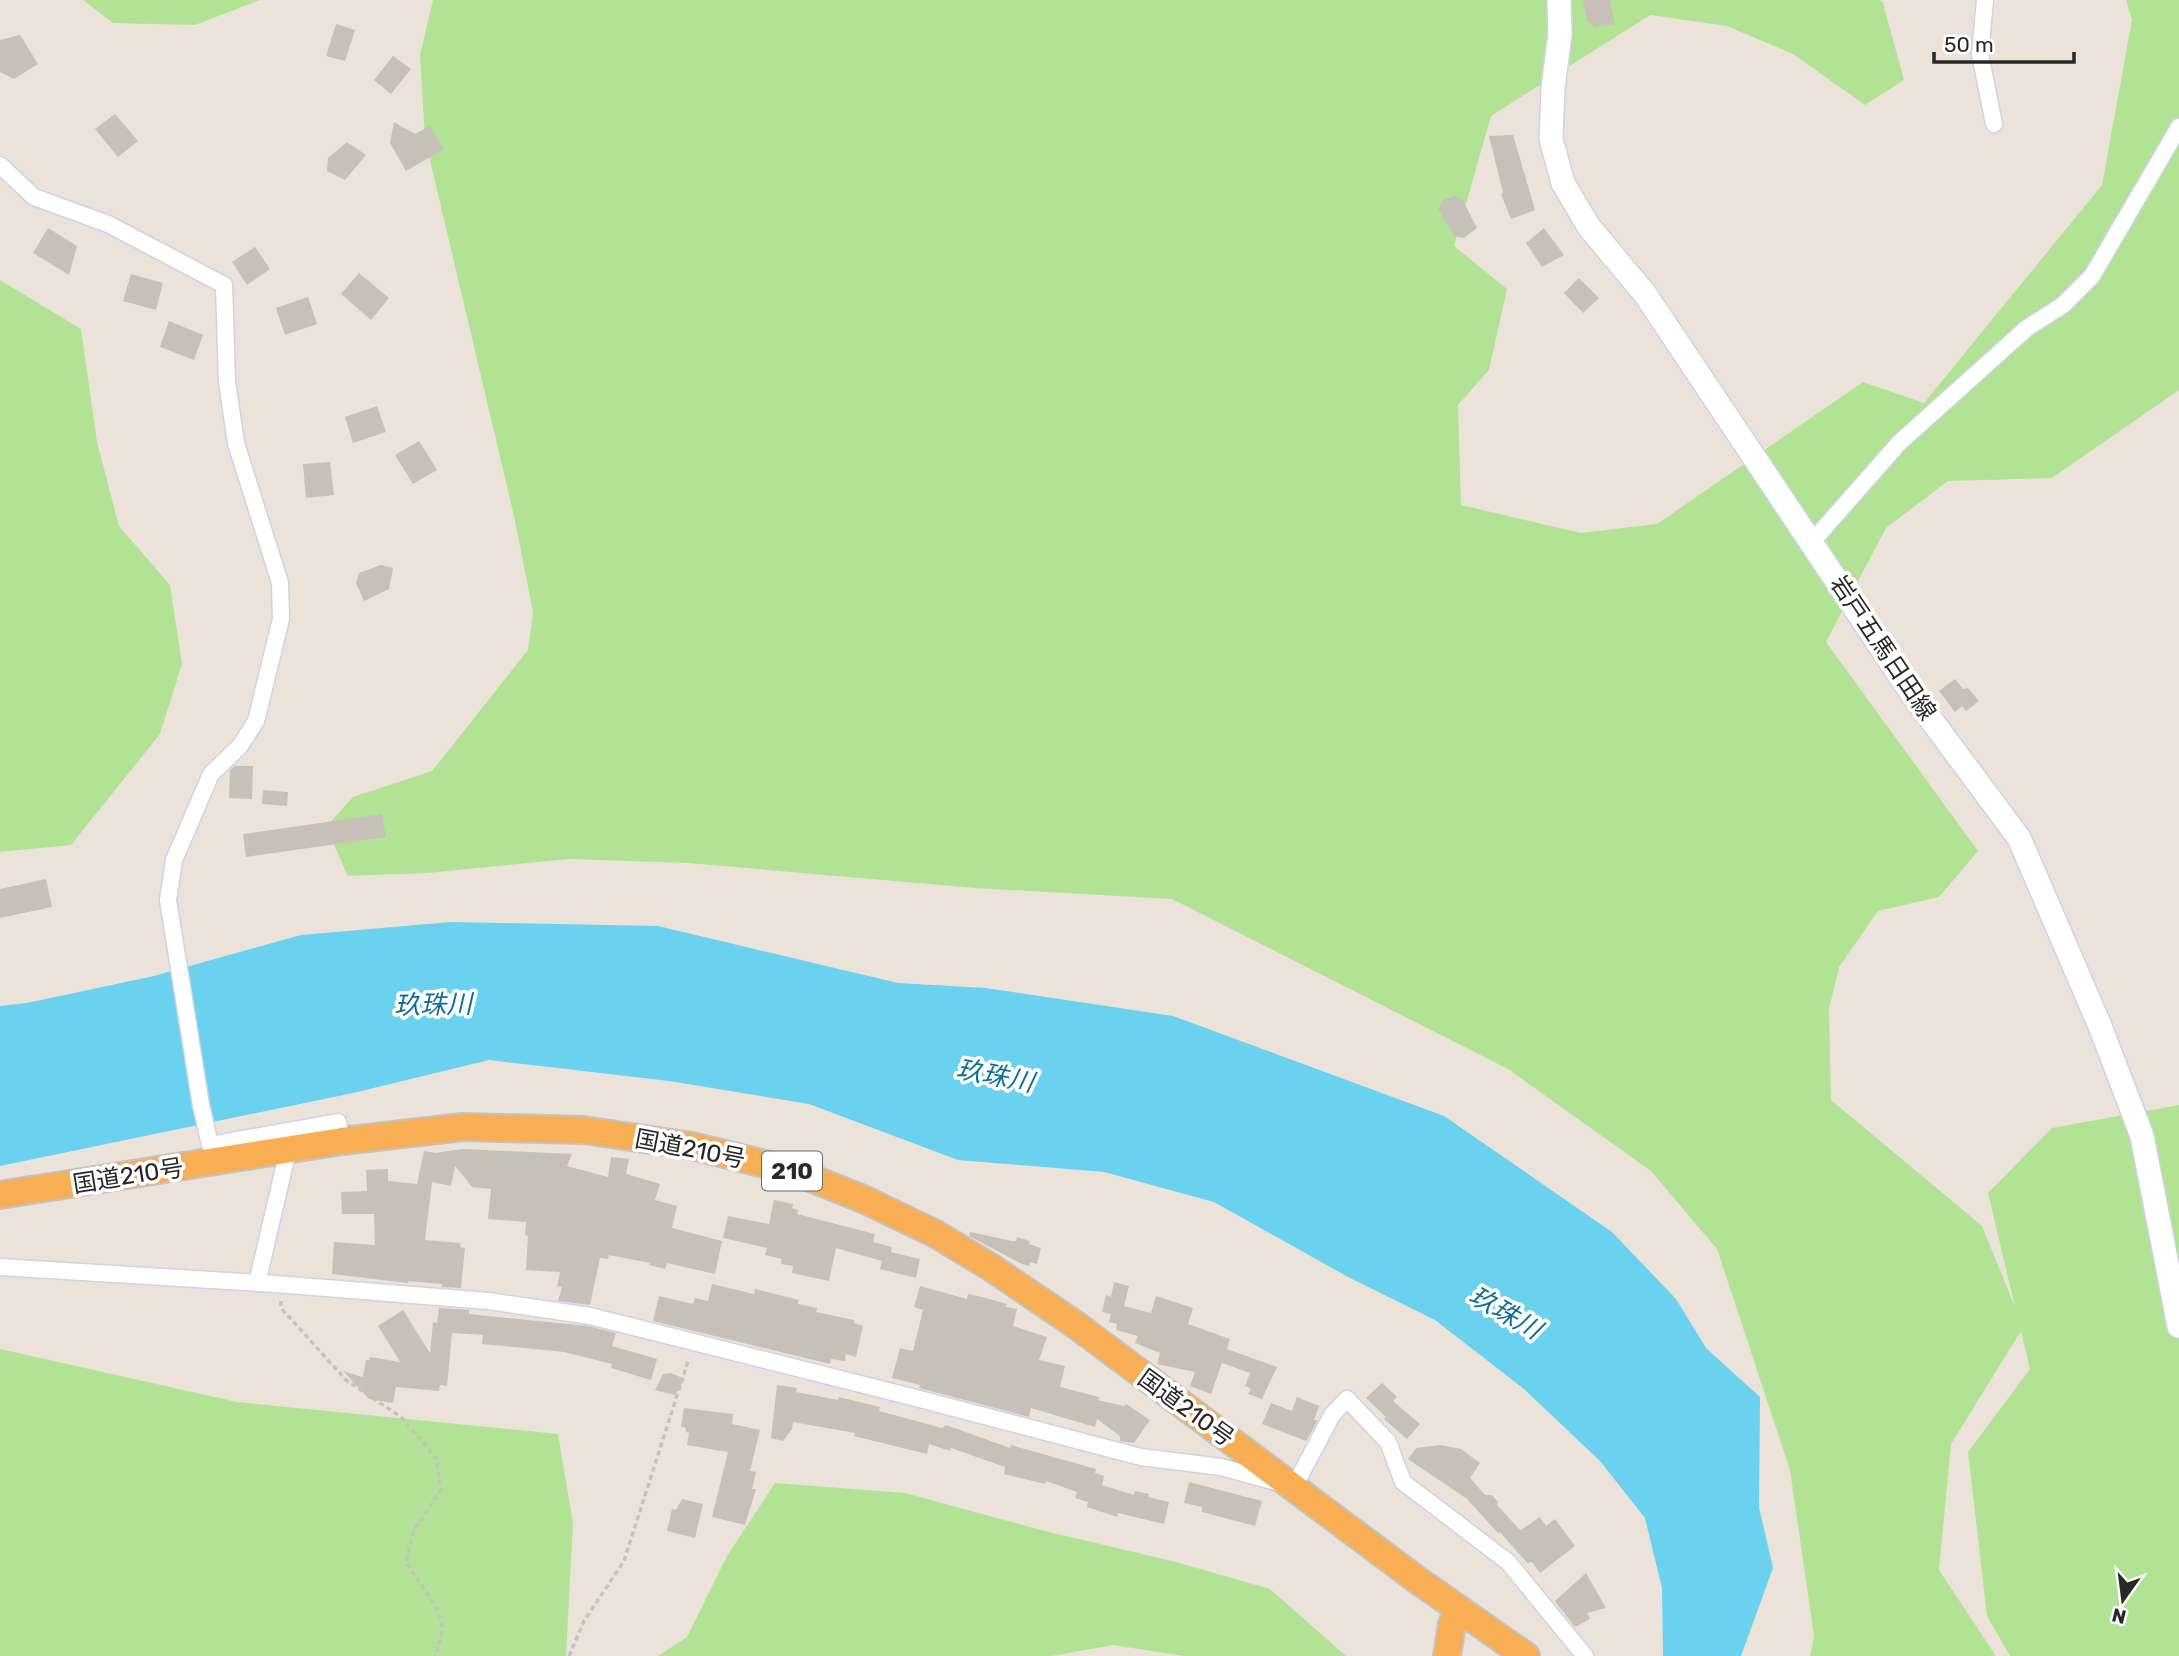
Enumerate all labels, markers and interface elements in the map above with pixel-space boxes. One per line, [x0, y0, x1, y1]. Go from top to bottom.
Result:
scale bar [1934, 21, 2074, 65]
text: 50 m [1944, 32, 1994, 57]
street label: 岩戸五馬日田線 [1824, 571, 1942, 725]
water label: 玖珠川 [394, 989, 475, 1021]
water label: 玖珠川 [954, 1053, 1039, 1099]
street label: 国道210号 [633, 1125, 747, 1173]
road number: 210 [762, 1152, 822, 1190]
street label: 国道210号 [71, 1153, 185, 1199]
water label: 玖珠川 [1463, 1280, 1549, 1347]
street label: 国道210号 [1133, 1364, 1239, 1452]
north arrow [2088, 1565, 2158, 1635]
text: N [2110, 1603, 2128, 1629]

